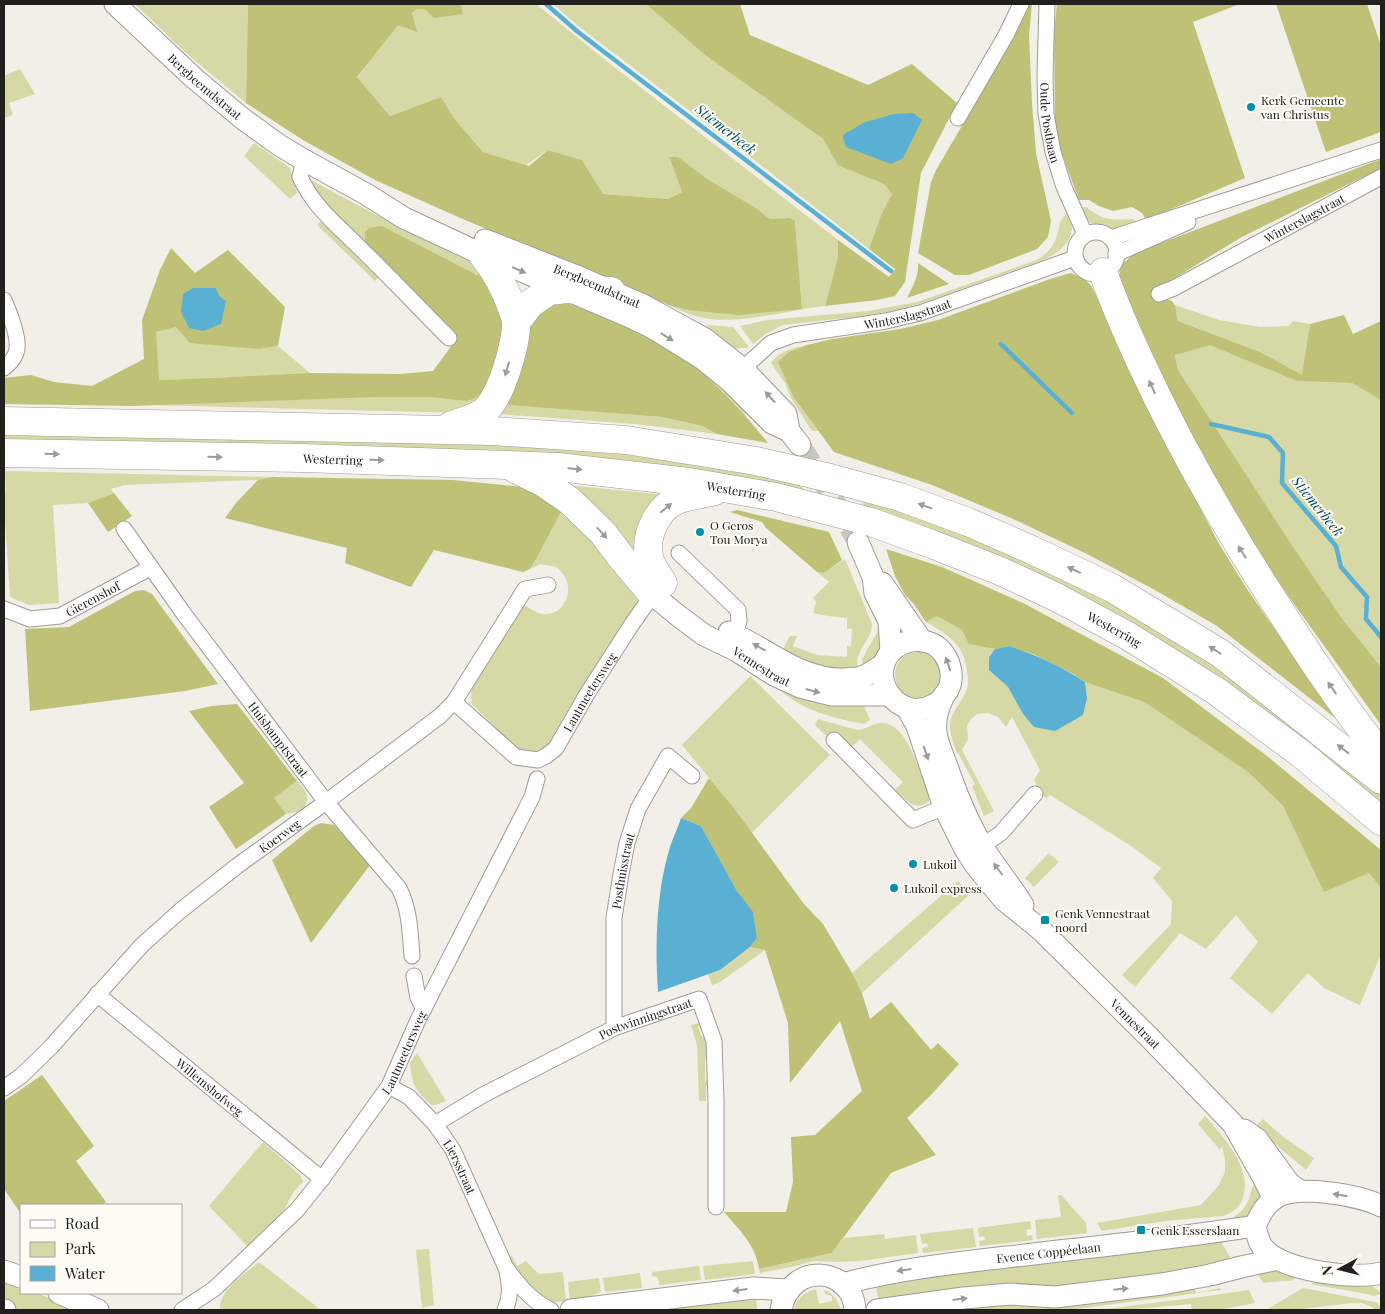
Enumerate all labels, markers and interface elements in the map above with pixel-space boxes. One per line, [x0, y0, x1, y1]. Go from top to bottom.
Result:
street label: Bergbeemdstraat [165, 50, 246, 123]
street label: Oude Postbaan [1037, 82, 1064, 165]
place label: Kerk Gemeente van Christus [1260, 92, 1344, 122]
water label: Stiemerbeek [691, 99, 760, 159]
marker: Kerk Gemeente van Christus [1245, 101, 1257, 113]
street label: Winterslagstraat [1260, 190, 1348, 247]
street label: Bergbeemdstraat [551, 260, 644, 311]
one-way arrow [512, 266, 526, 274]
street label: Winterslagstraat [862, 294, 954, 332]
one-way arrow [661, 332, 674, 341]
one-way arrow [503, 361, 511, 376]
one-way arrow [1148, 380, 1156, 394]
one-way arrow [764, 392, 776, 404]
one-way arrow [45, 450, 61, 458]
street label: Westerring [302, 450, 364, 468]
one-way arrow [207, 453, 223, 461]
one-way arrow [370, 457, 386, 465]
one-way arrow [567, 465, 583, 473]
water label: Stiemerbeek [1287, 471, 1348, 540]
street label: Westerring [705, 477, 768, 503]
one-way arrow [917, 502, 932, 509]
one-way arrow [660, 503, 673, 514]
place label: O Geros Tou Morya [710, 517, 768, 547]
marker: O Geros Tou Morya [694, 526, 706, 538]
one-way arrow [597, 527, 608, 540]
one-way arrow [1238, 545, 1247, 558]
one-way arrow [1067, 566, 1081, 574]
street label: Gierenshof [63, 577, 124, 620]
street label: Westerring [1084, 607, 1145, 651]
street label: Vennestraat [729, 642, 794, 690]
one-way arrow [751, 643, 766, 651]
one-way arrow [1208, 645, 1222, 655]
street label: Lantmeetersweg [559, 649, 620, 734]
one-way arrow [944, 656, 952, 671]
one-way arrow [1327, 681, 1337, 694]
one-way arrow [806, 687, 821, 695]
street label: Huisbamptstraat [245, 698, 313, 781]
one-way arrow [1337, 744, 1350, 755]
one-way arrow [922, 746, 930, 761]
street label: Koerweg [255, 815, 304, 856]
street label: Posthuisstraat [608, 830, 638, 910]
place label: Lukoil [923, 856, 957, 872]
marker: Lukoil [907, 858, 919, 870]
one-way arrow [993, 862, 1003, 876]
place label: Lukoil express [904, 880, 982, 896]
marker: Lukoil express [888, 882, 900, 894]
place label: Genk Vennestraat noord [1055, 905, 1151, 935]
marker: Genk Vennestraat noord [1039, 914, 1051, 926]
street label: Postwinningstraat [596, 994, 695, 1043]
street label: Vennestraat [1106, 995, 1165, 1053]
street label: Lantmeetersweg [378, 1007, 430, 1097]
street label: Willemshofweg [172, 1054, 247, 1119]
street label: Liersstraat [440, 1136, 480, 1197]
one-way arrow [1332, 1190, 1348, 1198]
legend [20, 1204, 182, 1294]
text: Road [65, 1213, 99, 1233]
place label: Genk Esserslaan [1151, 1222, 1239, 1238]
marker: Genk Esserslaan [1135, 1224, 1147, 1236]
text: Park [65, 1238, 97, 1258]
street label: Evence Coppéelaan [995, 1238, 1101, 1266]
north arrow [1315, 1244, 1365, 1294]
text: Water [64, 1263, 105, 1283]
text: N [1317, 1264, 1337, 1277]
one-way arrow [896, 1266, 912, 1274]
one-way arrow [1113, 1284, 1129, 1292]
one-way arrow [732, 1286, 748, 1294]
one-way arrow [952, 1295, 968, 1303]

